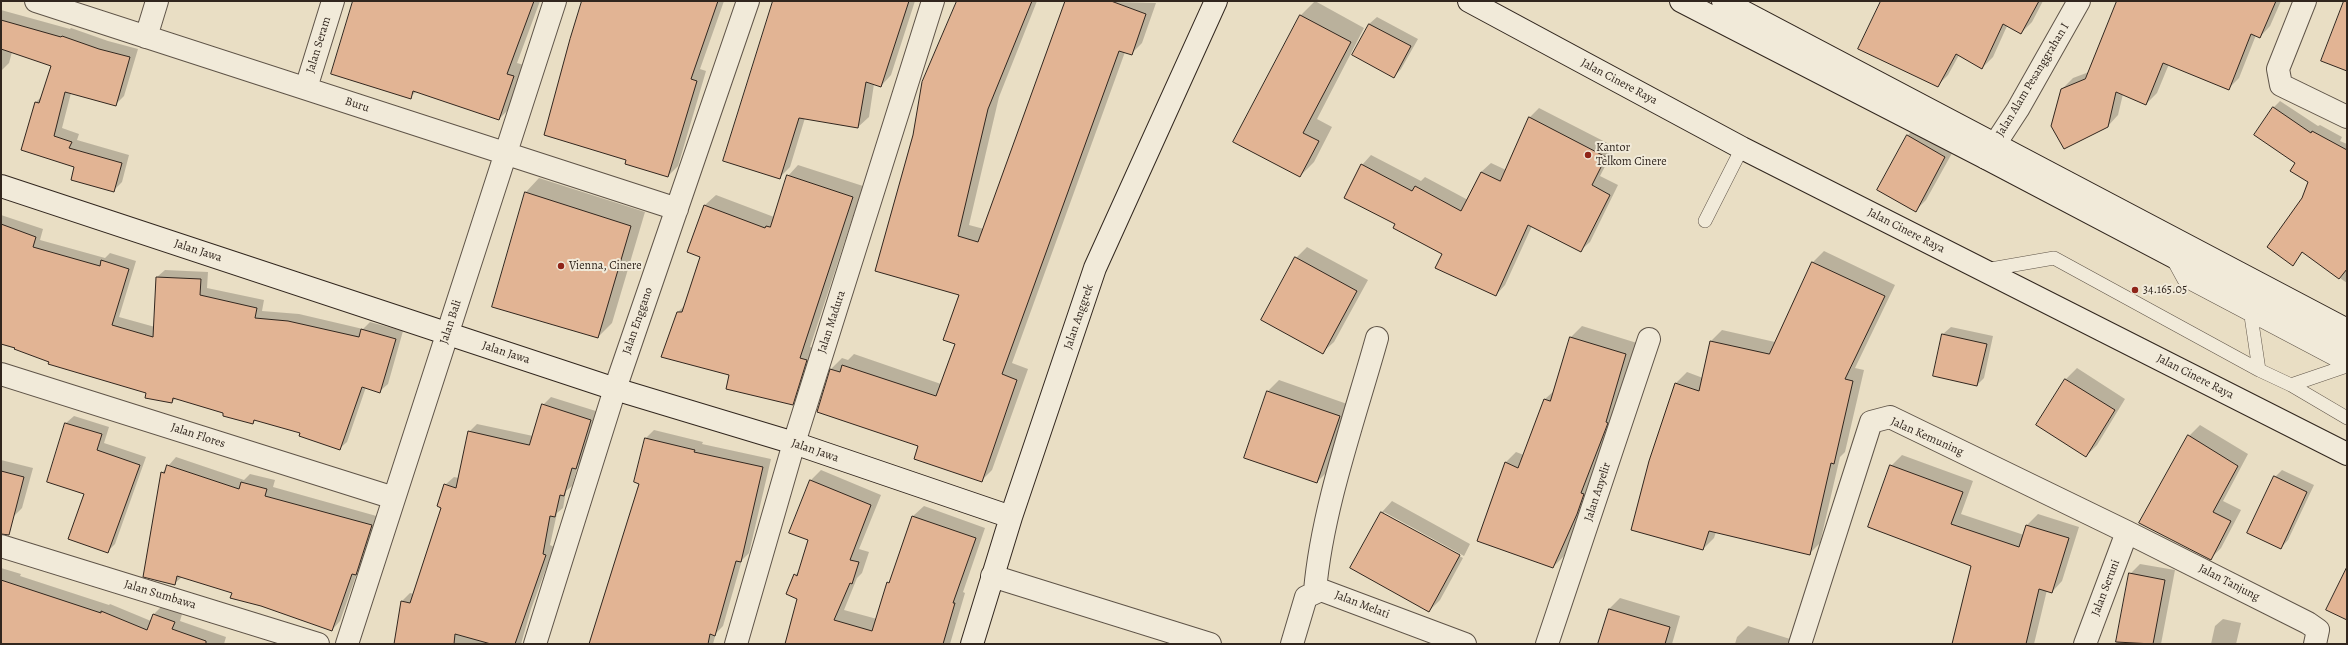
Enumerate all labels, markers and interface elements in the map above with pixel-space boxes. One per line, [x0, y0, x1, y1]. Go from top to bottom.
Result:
street label: Jalan Seram [304, 15, 334, 75]
street label: Jalan Alam Pesanggrahan I [1993, 21, 2073, 139]
street label: Jalan Cinere Raya [1578, 56, 1660, 108]
street label: Buru [343, 94, 371, 116]
place label: Kantor Telkom Cinere [1596, 141, 1667, 169]
marker: Kantor Telkom Cinere [1583, 150, 1593, 160]
street label: Jalan Cinere Raya [1865, 205, 1947, 257]
street label: Jalan Jawa [172, 237, 224, 265]
place label: Vienna, Cinere [569, 259, 642, 273]
marker: Vienna, Cinere [556, 261, 566, 271]
street label: Jalan Anggrek [1061, 283, 1097, 351]
place label: 34.165.05 [2143, 283, 2187, 297]
marker: 34.165.05 [2130, 285, 2140, 295]
street label: Jalan Enggano [620, 286, 656, 356]
street label: Jalan Madura [815, 289, 849, 355]
street label: Jalan Bali [437, 298, 465, 346]
street label: Jalan Jawa [480, 339, 532, 367]
street label: Jalan Cinere Raya [2154, 351, 2236, 403]
street label: Jalan Kemuning [1888, 415, 1966, 459]
street label: Jalan Flores [169, 420, 227, 452]
street label: Jalan Jawa [789, 436, 841, 466]
street label: Jalan Anyelir [1582, 461, 1614, 523]
street label: Jalan Seruni [2089, 558, 2123, 618]
street label: Jalan Tanjung [2196, 561, 2262, 605]
street label: Jalan Sumbawa [122, 577, 198, 613]
street label: Jalan Melati [1332, 588, 1392, 622]

